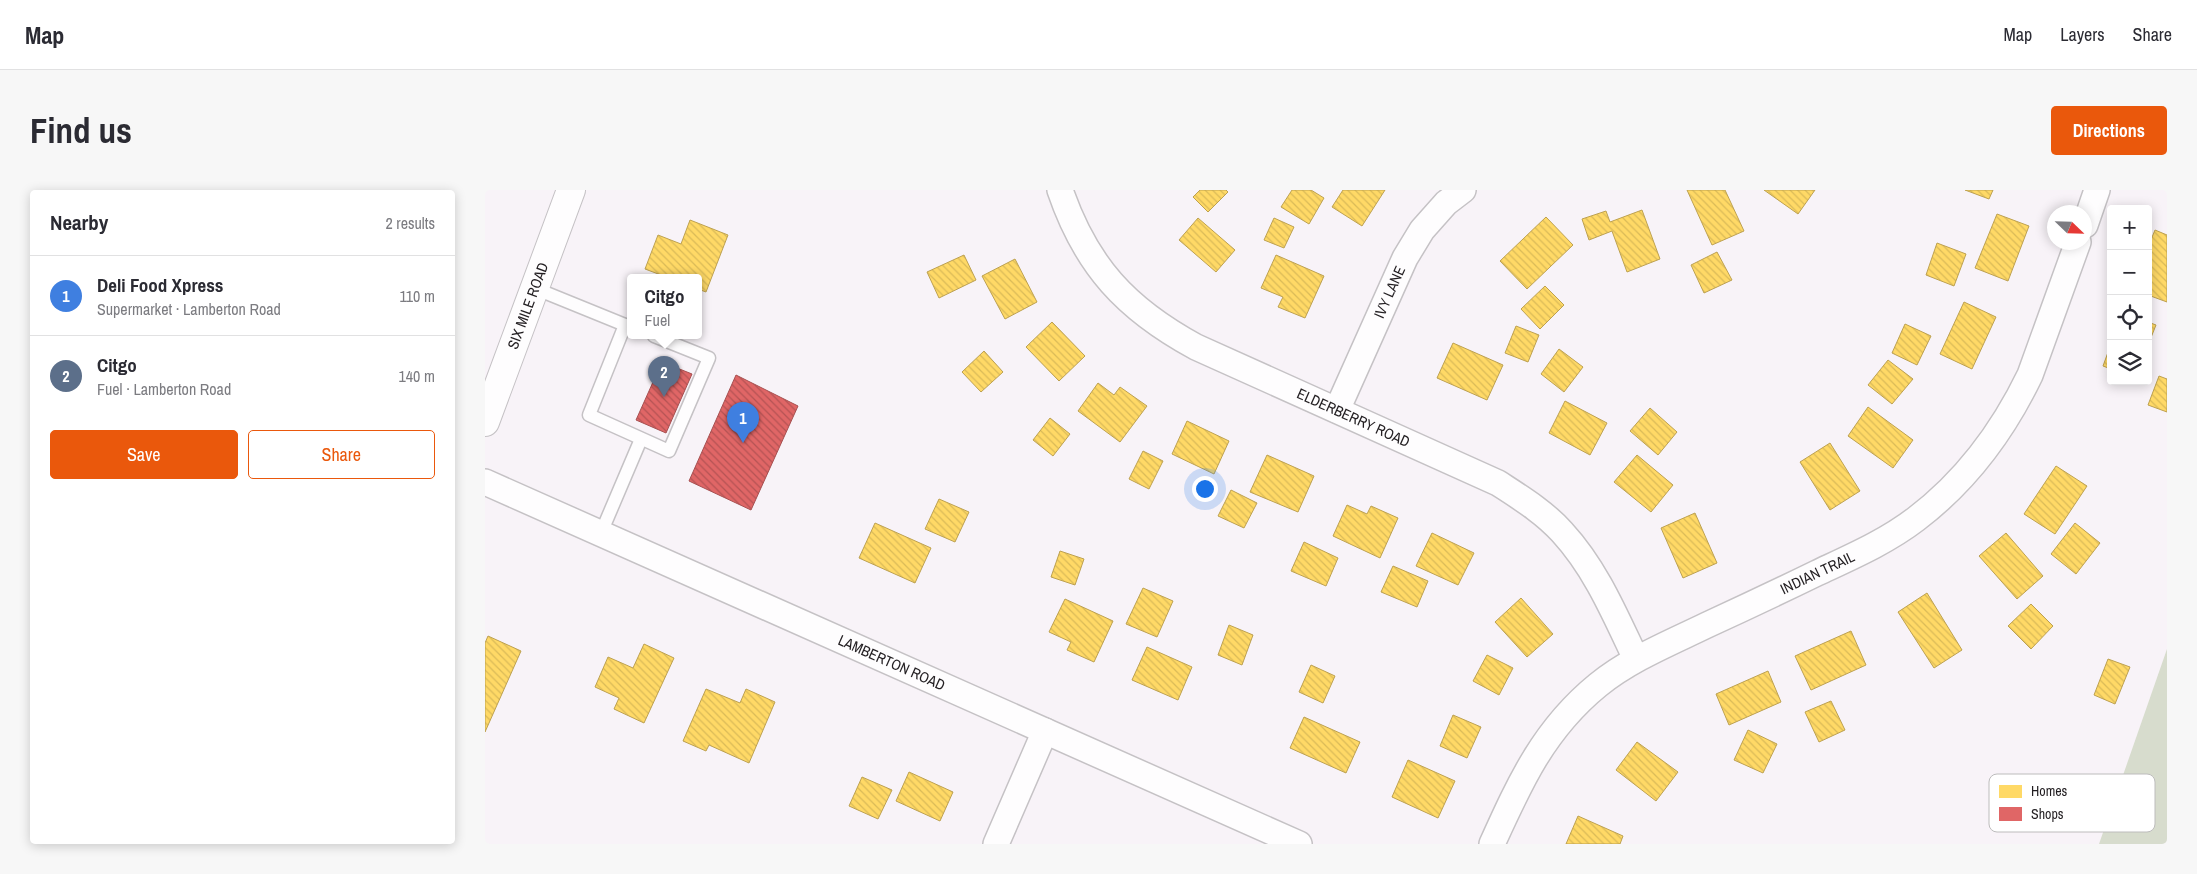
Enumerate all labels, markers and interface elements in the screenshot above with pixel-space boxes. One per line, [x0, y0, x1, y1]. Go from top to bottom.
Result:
text: Map [25, 19, 64, 51]
text: Map [2004, 22, 2032, 47]
text: Layers [2060, 22, 2105, 47]
text: Share [2133, 22, 2172, 47]
button: Directions [2051, 106, 2167, 155]
text: Find us [30, 107, 132, 154]
north arrow [2047, 205, 2092, 250]
map controls [2107, 205, 2152, 385]
button: + [2107, 205, 2152, 250]
text: Nearby [50, 208, 108, 237]
text: 2 results [385, 212, 435, 234]
button: − [2107, 250, 2152, 295]
street label: SIX MILE ROAD [502, 259, 553, 352]
street label: IVY LANE [1368, 263, 1410, 322]
text: Deli Food Xpress [97, 272, 224, 298]
popup [627, 274, 702, 339]
text: Citgo [645, 283, 684, 309]
text: 1 [62, 285, 70, 307]
text: 110 m [399, 285, 435, 307]
button: locate [2107, 295, 2152, 340]
text: Supermarket · Lamberton Road [97, 298, 281, 320]
text: Fuel [645, 309, 670, 331]
button: layers [2107, 340, 2152, 385]
text: Citgo [97, 352, 137, 378]
pin: 2 [648, 356, 680, 397]
text: 2 [62, 365, 70, 387]
text: 140 m [399, 365, 435, 387]
text: Fuel · Lamberton Road [97, 378, 231, 400]
street label: ELDERBERRY ROAD [1294, 383, 1414, 452]
pin: 1 [727, 402, 759, 443]
button: Save [50, 430, 238, 479]
button: Share [248, 430, 435, 479]
your location [1192, 476, 1218, 502]
street label: INDIAN TRAIL [1777, 546, 1858, 599]
street label: LAMBERTON ROAD [835, 629, 949, 695]
legend [1989, 774, 2155, 832]
text: Homes [2031, 782, 2068, 800]
text: Shops [2031, 805, 2064, 823]

